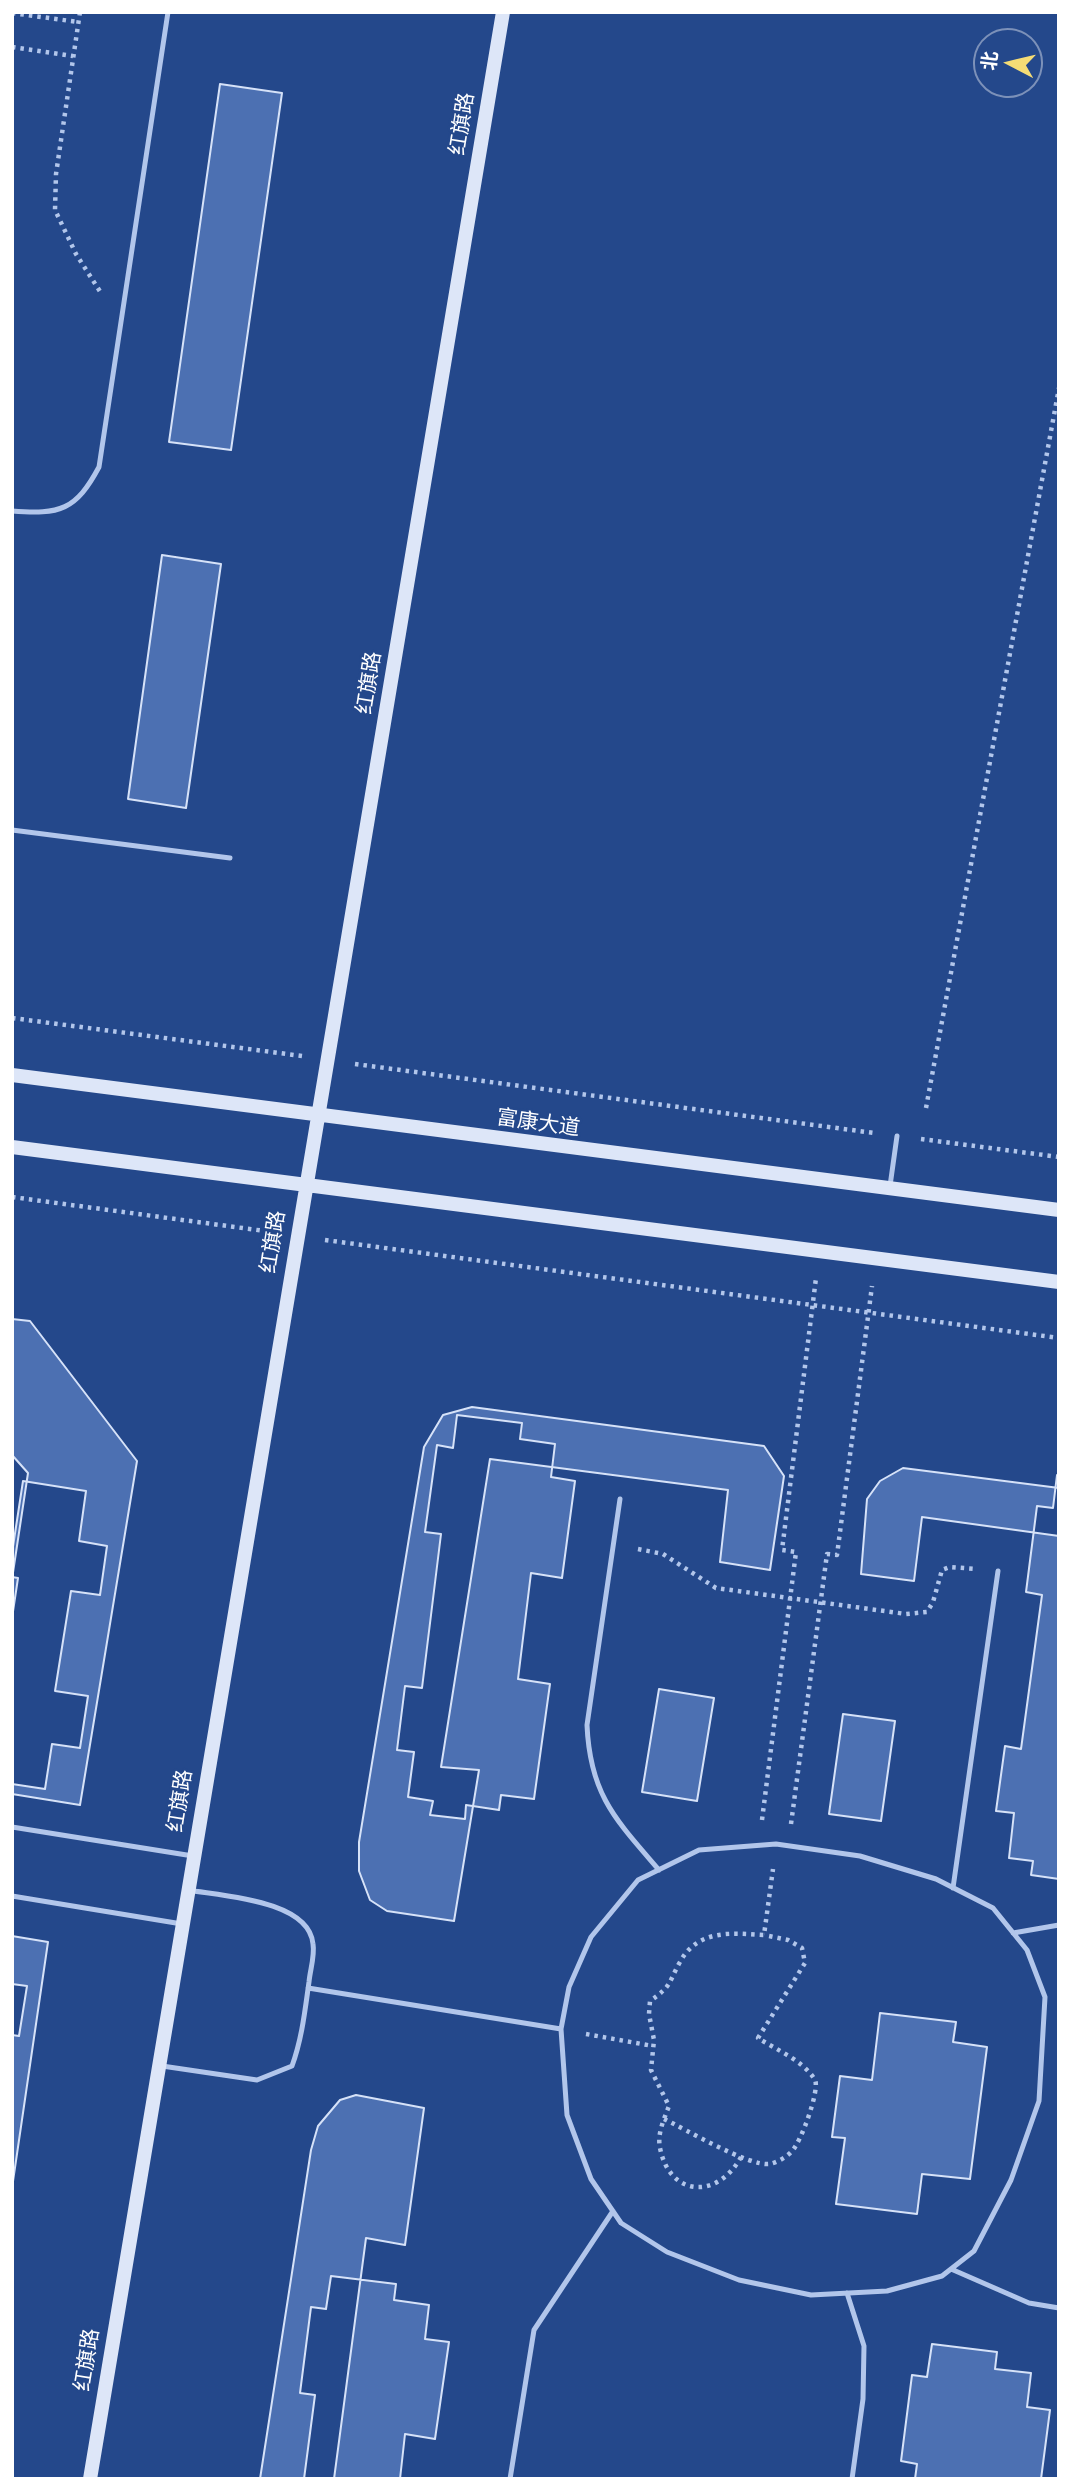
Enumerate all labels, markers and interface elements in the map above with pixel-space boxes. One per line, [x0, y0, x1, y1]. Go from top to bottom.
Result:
north arrow [973, 28, 1043, 98]
text: 北 [977, 50, 1001, 71]
street label: 红旗路 [446, 91, 480, 157]
street label: 红旗路 [353, 650, 387, 716]
street label: 富康大道 [495, 1106, 581, 1142]
street label: 红旗路 [257, 1209, 291, 1275]
street label: 红旗路 [164, 1768, 198, 1834]
street label: 红旗路 [71, 2327, 105, 2393]

